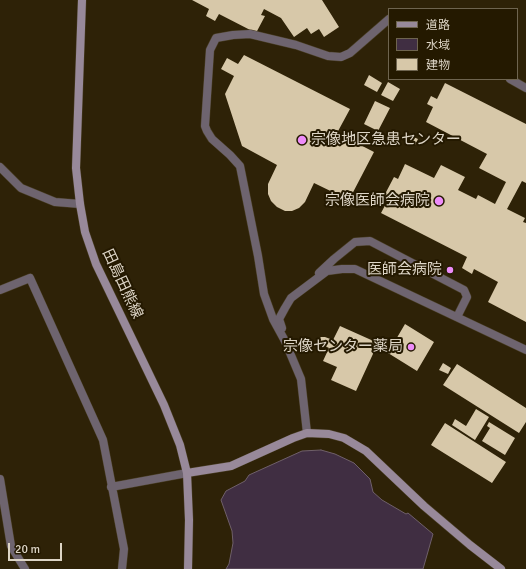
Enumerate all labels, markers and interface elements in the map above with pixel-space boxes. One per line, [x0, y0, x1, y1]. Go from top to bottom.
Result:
legend [388, 8, 518, 80]
text: 道路 [426, 18, 450, 33]
text: 水域 [426, 38, 450, 53]
text: 建物 [426, 58, 450, 73]
place label: 宗像地区急患センター [311, 131, 461, 149]
marker: 宗像地区急患センター [296, 134, 308, 146]
place label: 宗像医師会病院 [325, 192, 430, 210]
marker: 宗像医師会病院 [433, 195, 445, 207]
street label: 田島田熊線 [98, 246, 146, 322]
place label: 医師会病院 [367, 261, 442, 279]
marker: 医師会病院 [445, 265, 455, 275]
place label: 宗像センター薬局 [283, 338, 403, 356]
marker: 宗像センター薬局 [406, 342, 416, 352]
scale bar [10, 535, 64, 561]
text: 20 m [15, 542, 40, 557]

